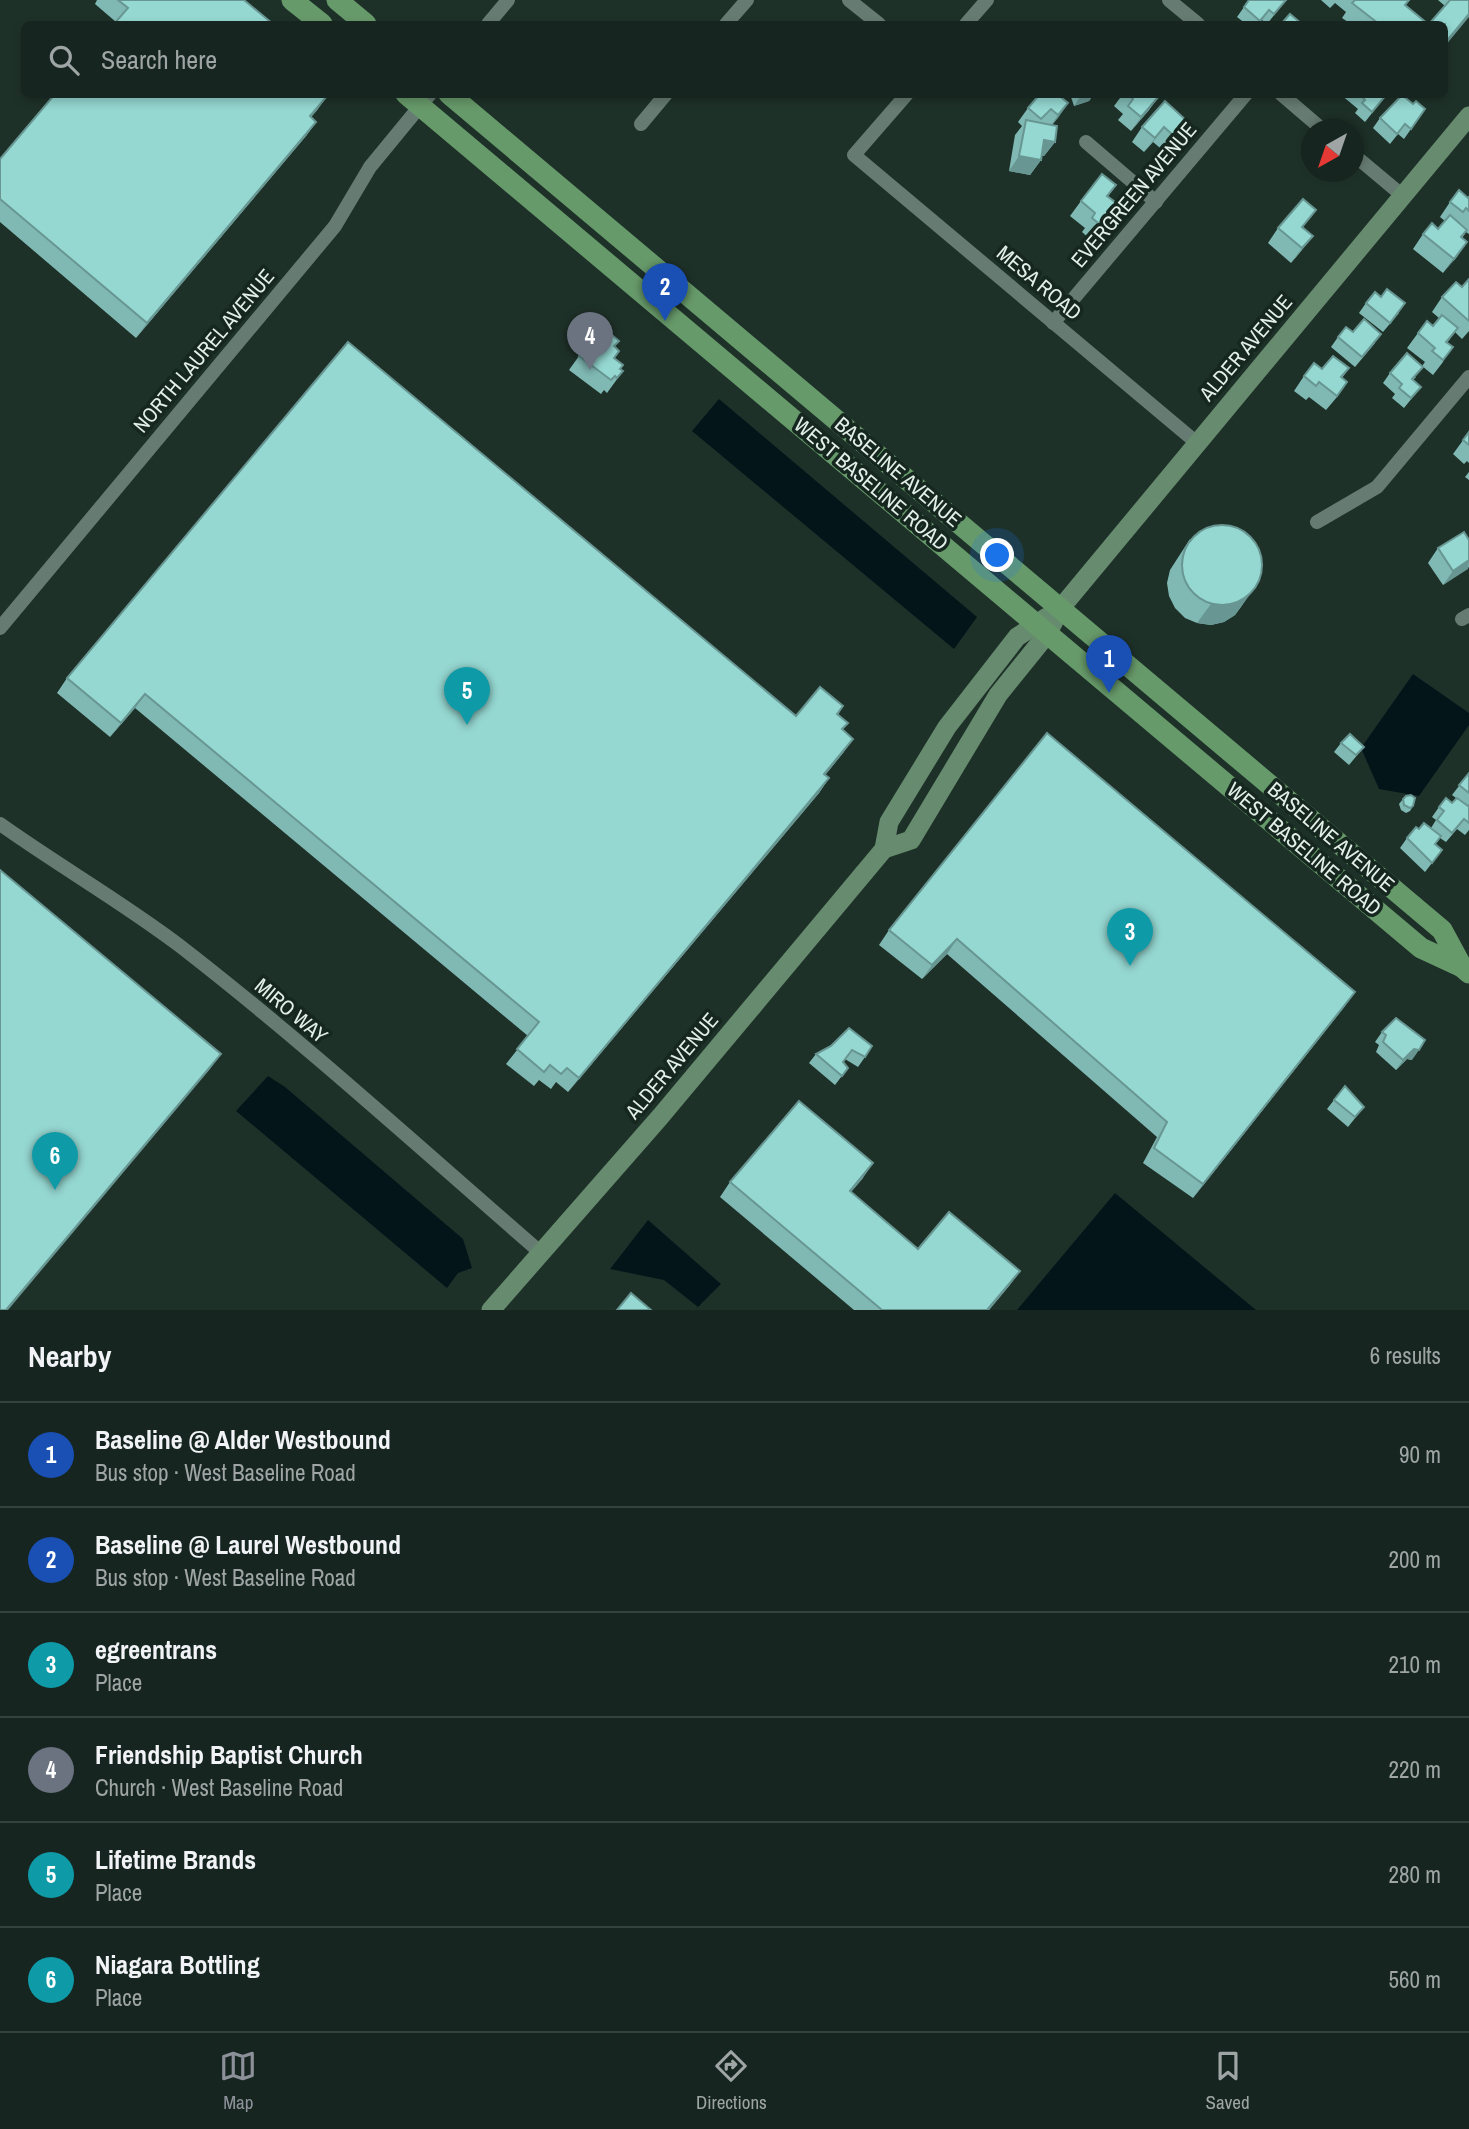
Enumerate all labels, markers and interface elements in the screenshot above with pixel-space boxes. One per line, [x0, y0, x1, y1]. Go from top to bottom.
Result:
search box [21, 21, 1448, 98]
icon: search [45, 41, 83, 79]
text: Search here [101, 42, 217, 77]
street label: EVERGREEN AVENUE [1064, 116, 1203, 274]
north arrow [1301, 119, 1364, 182]
street label: MESA ROAD [991, 239, 1088, 327]
street label: NORTH LAUREL AVENUE [126, 263, 281, 439]
pin: 2 [642, 263, 688, 321]
street label: ALDER AVENUE [1192, 288, 1299, 408]
pin: 4 [567, 312, 613, 370]
street label: WEST BASELINE ROAD [788, 410, 955, 557]
street label: BASELINE AVENUE [829, 410, 968, 533]
your location [980, 538, 1014, 572]
pin: 1 [1086, 635, 1132, 693]
pin: 5 [444, 667, 490, 725]
street label: WEST BASELINE ROAD [1221, 775, 1388, 922]
street label: BASELINE AVENUE [1262, 775, 1401, 898]
pin: 3 [1107, 908, 1153, 966]
street label: MIRO WAY [249, 972, 334, 1050]
street label: ALDER AVENUE [618, 1006, 725, 1126]
pin: 6 [32, 1132, 78, 1190]
text: Nearby [28, 1336, 111, 1376]
text: 6 results [1370, 1340, 1441, 1371]
text: Baseline @ Alder Westbound [95, 1422, 391, 1457]
text: 1 [46, 1439, 56, 1470]
text: 90 m [1399, 1439, 1441, 1470]
text: Bus stop · West Baseline Road [95, 1457, 356, 1488]
text: Baseline @ Laurel Westbound [95, 1527, 401, 1562]
text: 2 [46, 1544, 56, 1575]
text: 200 m [1389, 1544, 1441, 1575]
text: Bus stop · West Baseline Road [95, 1562, 356, 1593]
text: egreentrans [95, 1632, 217, 1667]
text: 3 [46, 1649, 56, 1680]
text: 210 m [1389, 1649, 1441, 1680]
text: Place [95, 1667, 142, 1698]
text: Friendship Baptist Church [95, 1737, 363, 1772]
text: 4 [46, 1754, 56, 1785]
text: 220 m [1389, 1754, 1441, 1785]
text: Church · West Baseline Road [95, 1772, 343, 1803]
text: Lifetime Brands [95, 1842, 256, 1877]
text: 5 [46, 1859, 56, 1890]
text: 280 m [1389, 1859, 1441, 1890]
text: Place [95, 1877, 142, 1908]
text: Niagara Bottling [95, 1947, 260, 1982]
text: 6 [46, 1964, 56, 1995]
text: 560 m [1389, 1964, 1441, 1995]
text: Place [95, 1982, 142, 2013]
tab: Map [219, 2047, 257, 2115]
tab: Directions [696, 2047, 767, 2115]
tab: Saved [1206, 2047, 1250, 2115]

